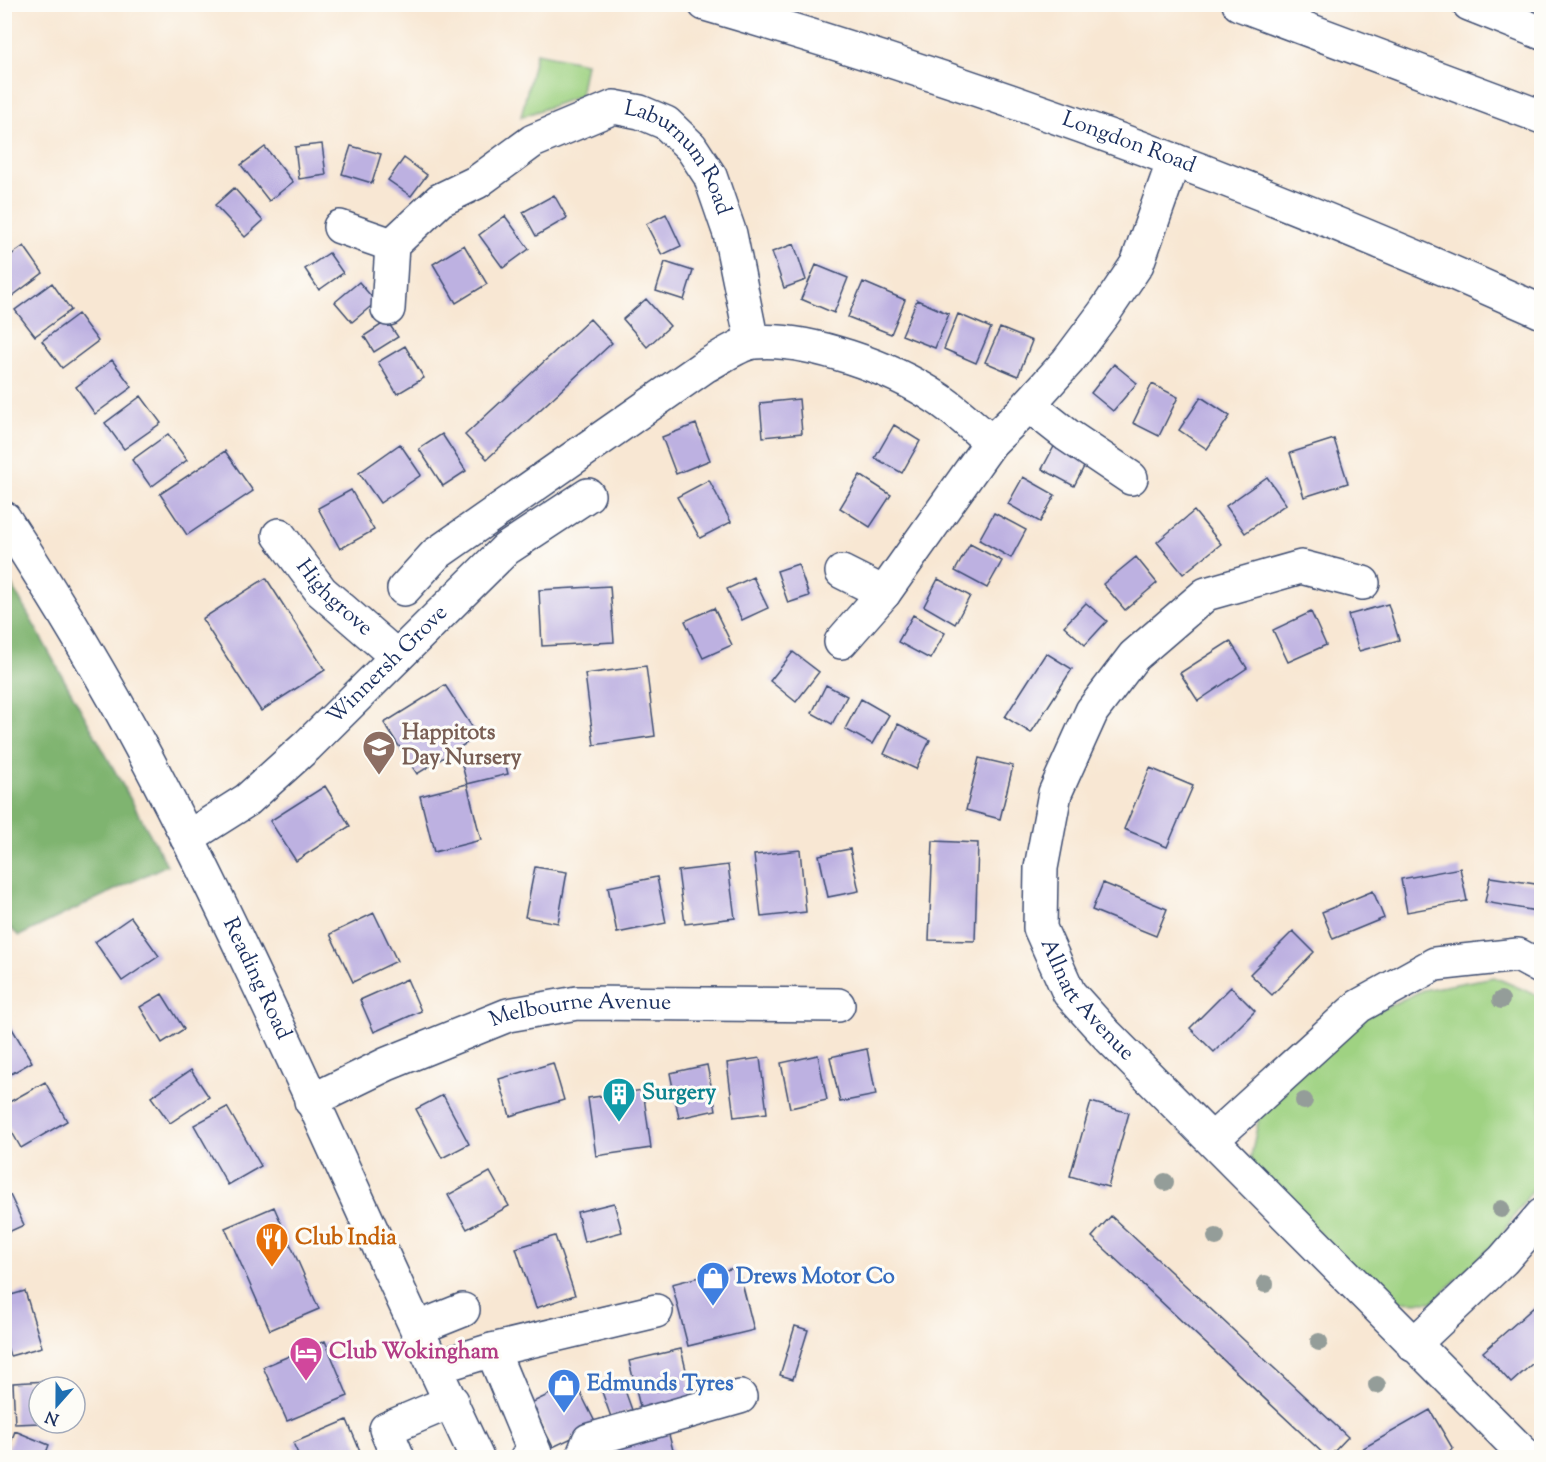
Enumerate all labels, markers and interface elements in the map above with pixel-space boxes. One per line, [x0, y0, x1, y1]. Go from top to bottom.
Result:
street label: Laburnum Road [621, 93, 738, 220]
street label: Longdon Road [1057, 104, 1200, 183]
street label: Highgrove [287, 553, 379, 645]
street label: Winnersh Grove [321, 598, 456, 733]
place label: Happitots Day Nursery [402, 718, 521, 775]
school or university icon: Happitots Day Nursery [361, 729, 397, 776]
street label: Reading Road [213, 913, 299, 1045]
street label: Allnatt Avenue [1031, 934, 1141, 1069]
street label: Melbourne Avenue [485, 986, 671, 1037]
building icon: Surgery [601, 1076, 637, 1123]
place label: Surgery [642, 1078, 716, 1110]
restaurant icon: Club India [254, 1221, 290, 1268]
place label: Club India [295, 1223, 398, 1255]
shop icon: Drews Motor Co [695, 1260, 731, 1307]
place label: Drews Motor Co [736, 1262, 895, 1294]
hotel icon: Club Wokingham [288, 1335, 324, 1382]
place label: Club Wokingham [329, 1337, 500, 1369]
shop icon: Edmunds Tyres [546, 1367, 582, 1414]
place label: Edmunds Tyres [587, 1369, 734, 1401]
north arrow [27, 1375, 87, 1435]
text: N [42, 1404, 63, 1430]

